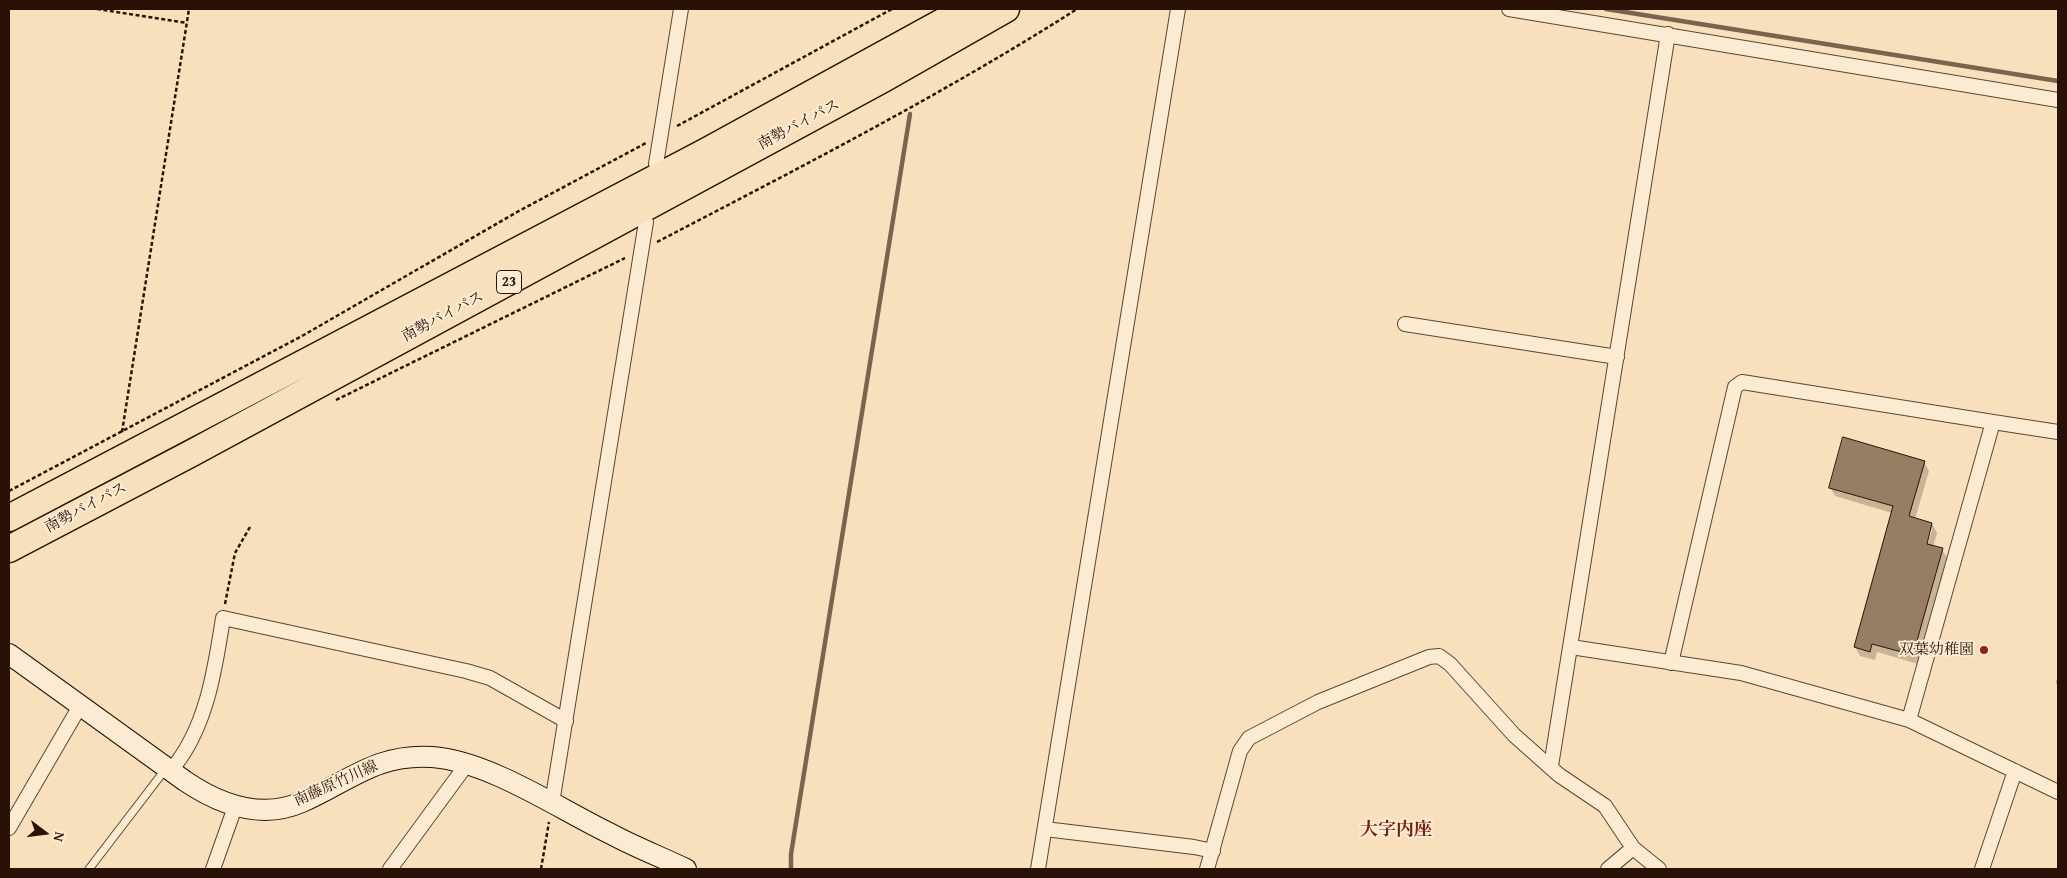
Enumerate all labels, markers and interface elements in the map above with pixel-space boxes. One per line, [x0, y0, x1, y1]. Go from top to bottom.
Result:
street label: 南勢バイパス [755, 96, 843, 154]
road number: 23 [496, 270, 522, 294]
street label: 南勢バイパス [399, 288, 487, 346]
street label: 南勢バイパス [42, 479, 130, 537]
place label: 双葉幼稚園 [1899, 641, 1974, 659]
marker: 双葉幼稚園 [1978, 644, 1990, 656]
street label: 南藤原竹川線 [291, 757, 381, 811]
north arrow [20, 808, 70, 858]
district label: 大字内座 [1360, 819, 1432, 841]
text: N [49, 830, 70, 844]

